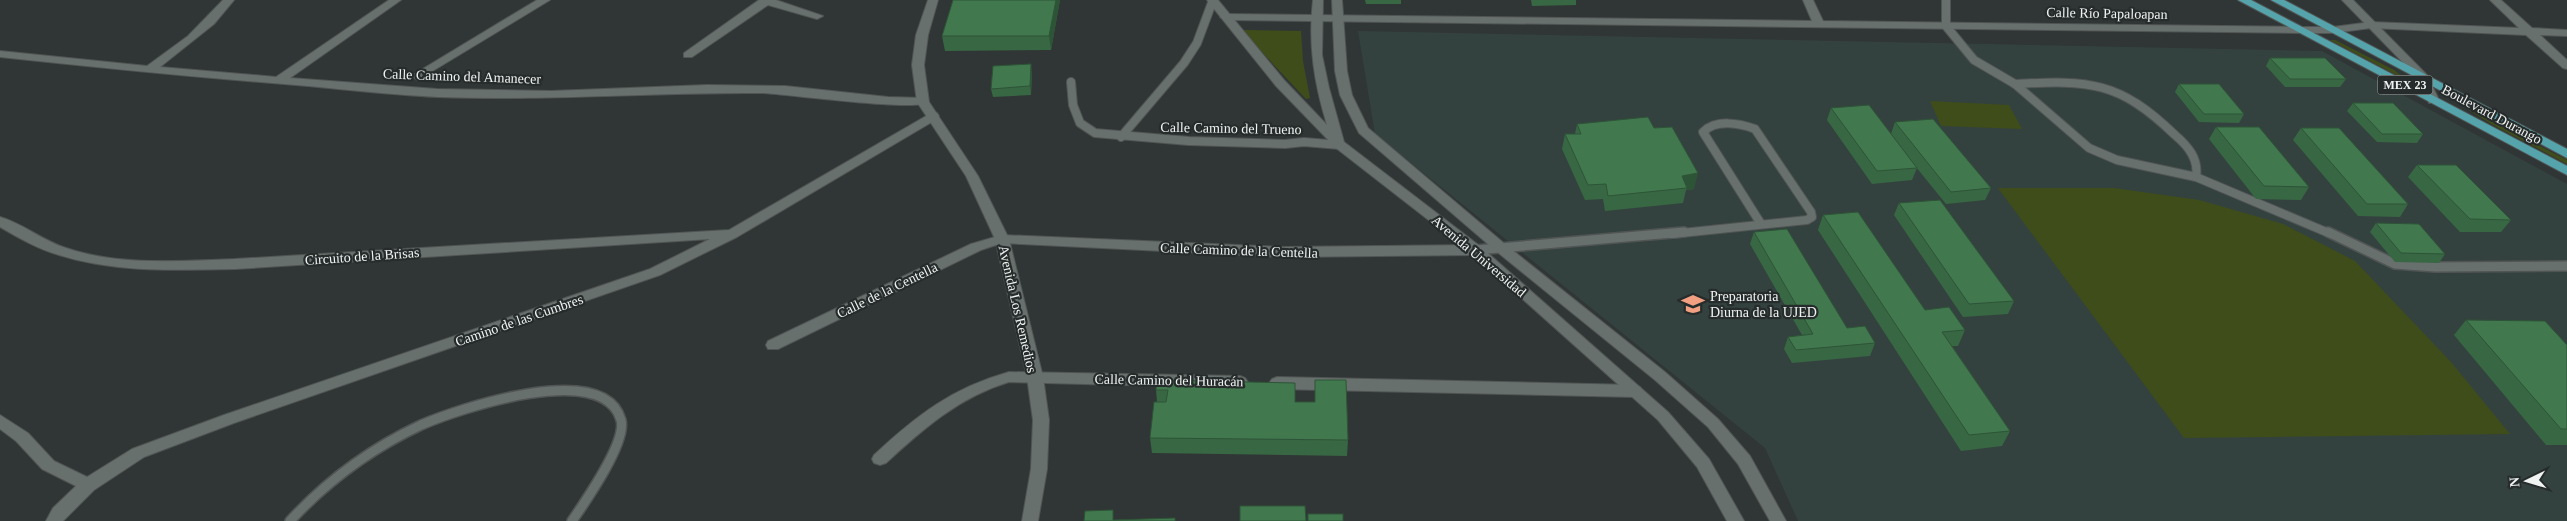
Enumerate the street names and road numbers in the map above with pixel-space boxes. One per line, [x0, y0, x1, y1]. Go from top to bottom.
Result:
street label: Calle Río Papaloapan [2046, 5, 2168, 22]
street label: Calle Camino del Amanecer [383, 66, 542, 87]
road number: MEX 23 [2378, 76, 2432, 94]
street label: Boulevard Durango [2439, 82, 2544, 147]
street label: Calle Camino del Trueno [1160, 120, 1302, 137]
street label: Avenida Universidad [1429, 213, 1529, 300]
street label: Calle Camino de la Centella [1160, 240, 1319, 261]
street label: Avenida Los Remedios [996, 244, 1039, 374]
street label: Circuito de la Brisas [304, 245, 420, 268]
street label: Calle de la Centella [834, 259, 941, 321]
street label: Camino de las Cumbres [453, 292, 585, 349]
street label: Calle Camino del Huracán [1094, 372, 1244, 389]

